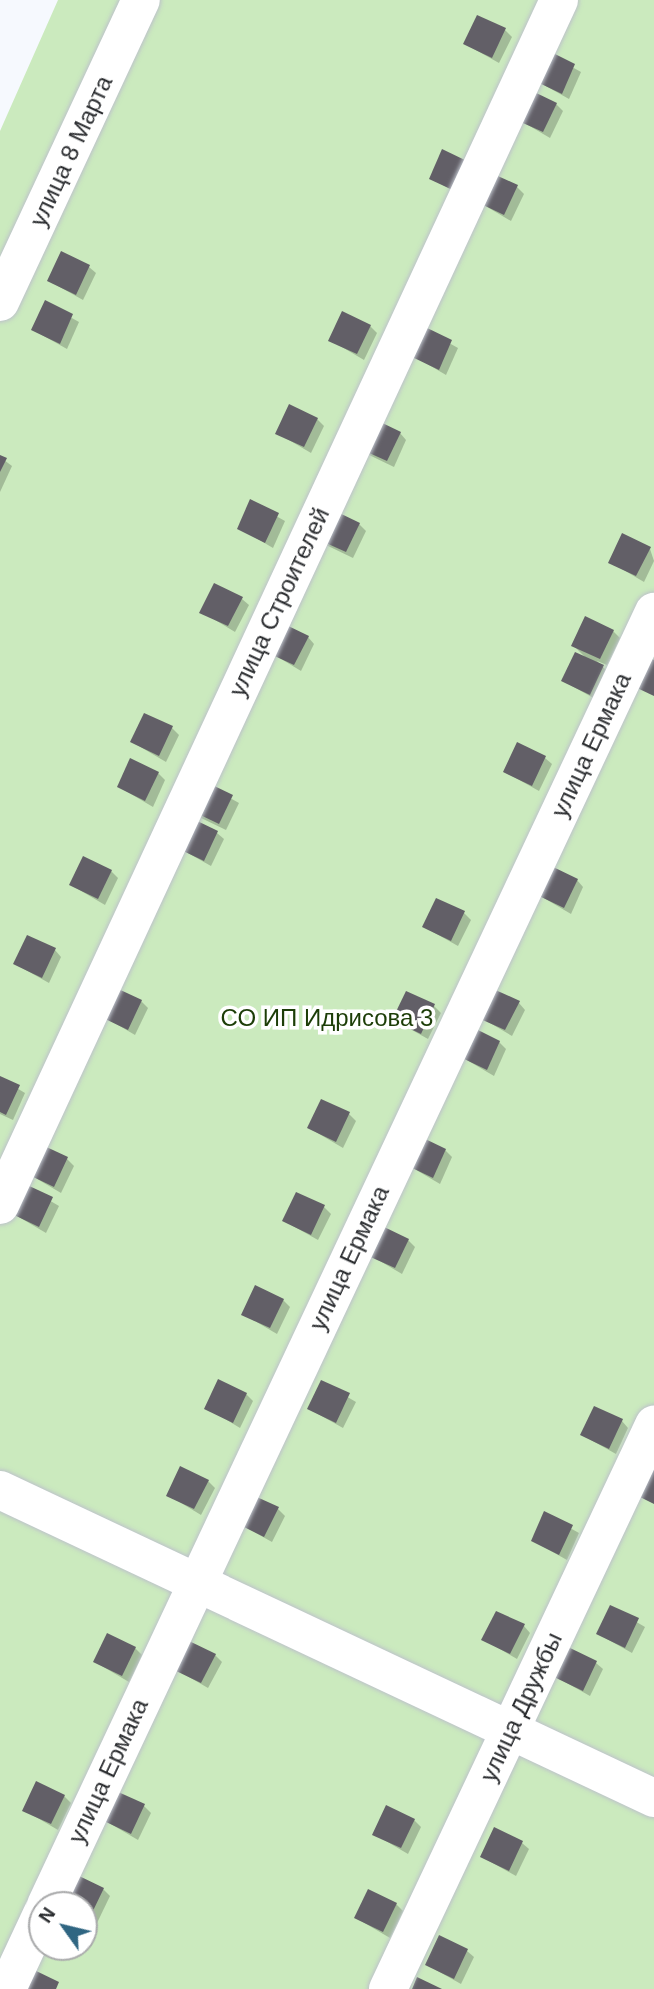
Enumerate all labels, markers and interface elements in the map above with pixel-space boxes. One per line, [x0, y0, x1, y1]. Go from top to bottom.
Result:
street label: улица 8 Марта [23, 71, 119, 231]
street label: улица Строителей [223, 503, 335, 701]
street label: улица Ермака [545, 668, 637, 822]
park label: СО ИП Идрисова 3 [221, 1004, 433, 1032]
street label: улица Ермака [303, 1181, 395, 1335]
street label: улица Дружбы [474, 1628, 568, 1786]
street label: улица Ермака [62, 1694, 154, 1848]
north arrow [28, 1891, 98, 1961]
text: N [34, 1904, 59, 1927]

